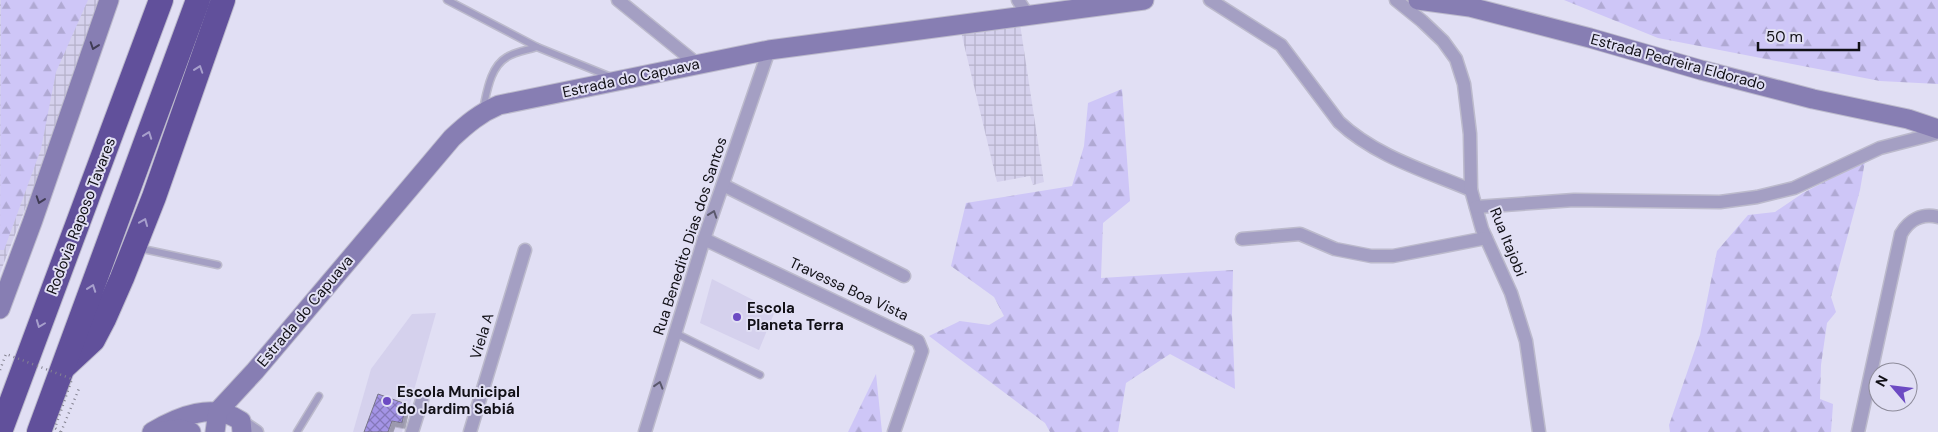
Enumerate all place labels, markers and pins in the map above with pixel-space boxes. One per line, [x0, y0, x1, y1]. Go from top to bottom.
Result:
place label: Escola Planeta Terra [747, 298, 844, 335]
marker: Escola Planeta Terra [731, 311, 743, 323]
place label: Escola Municipal do Jardim Sabiá [397, 382, 520, 419]
marker: Escola Municipal do Jardim Sabiá [381, 395, 393, 407]

